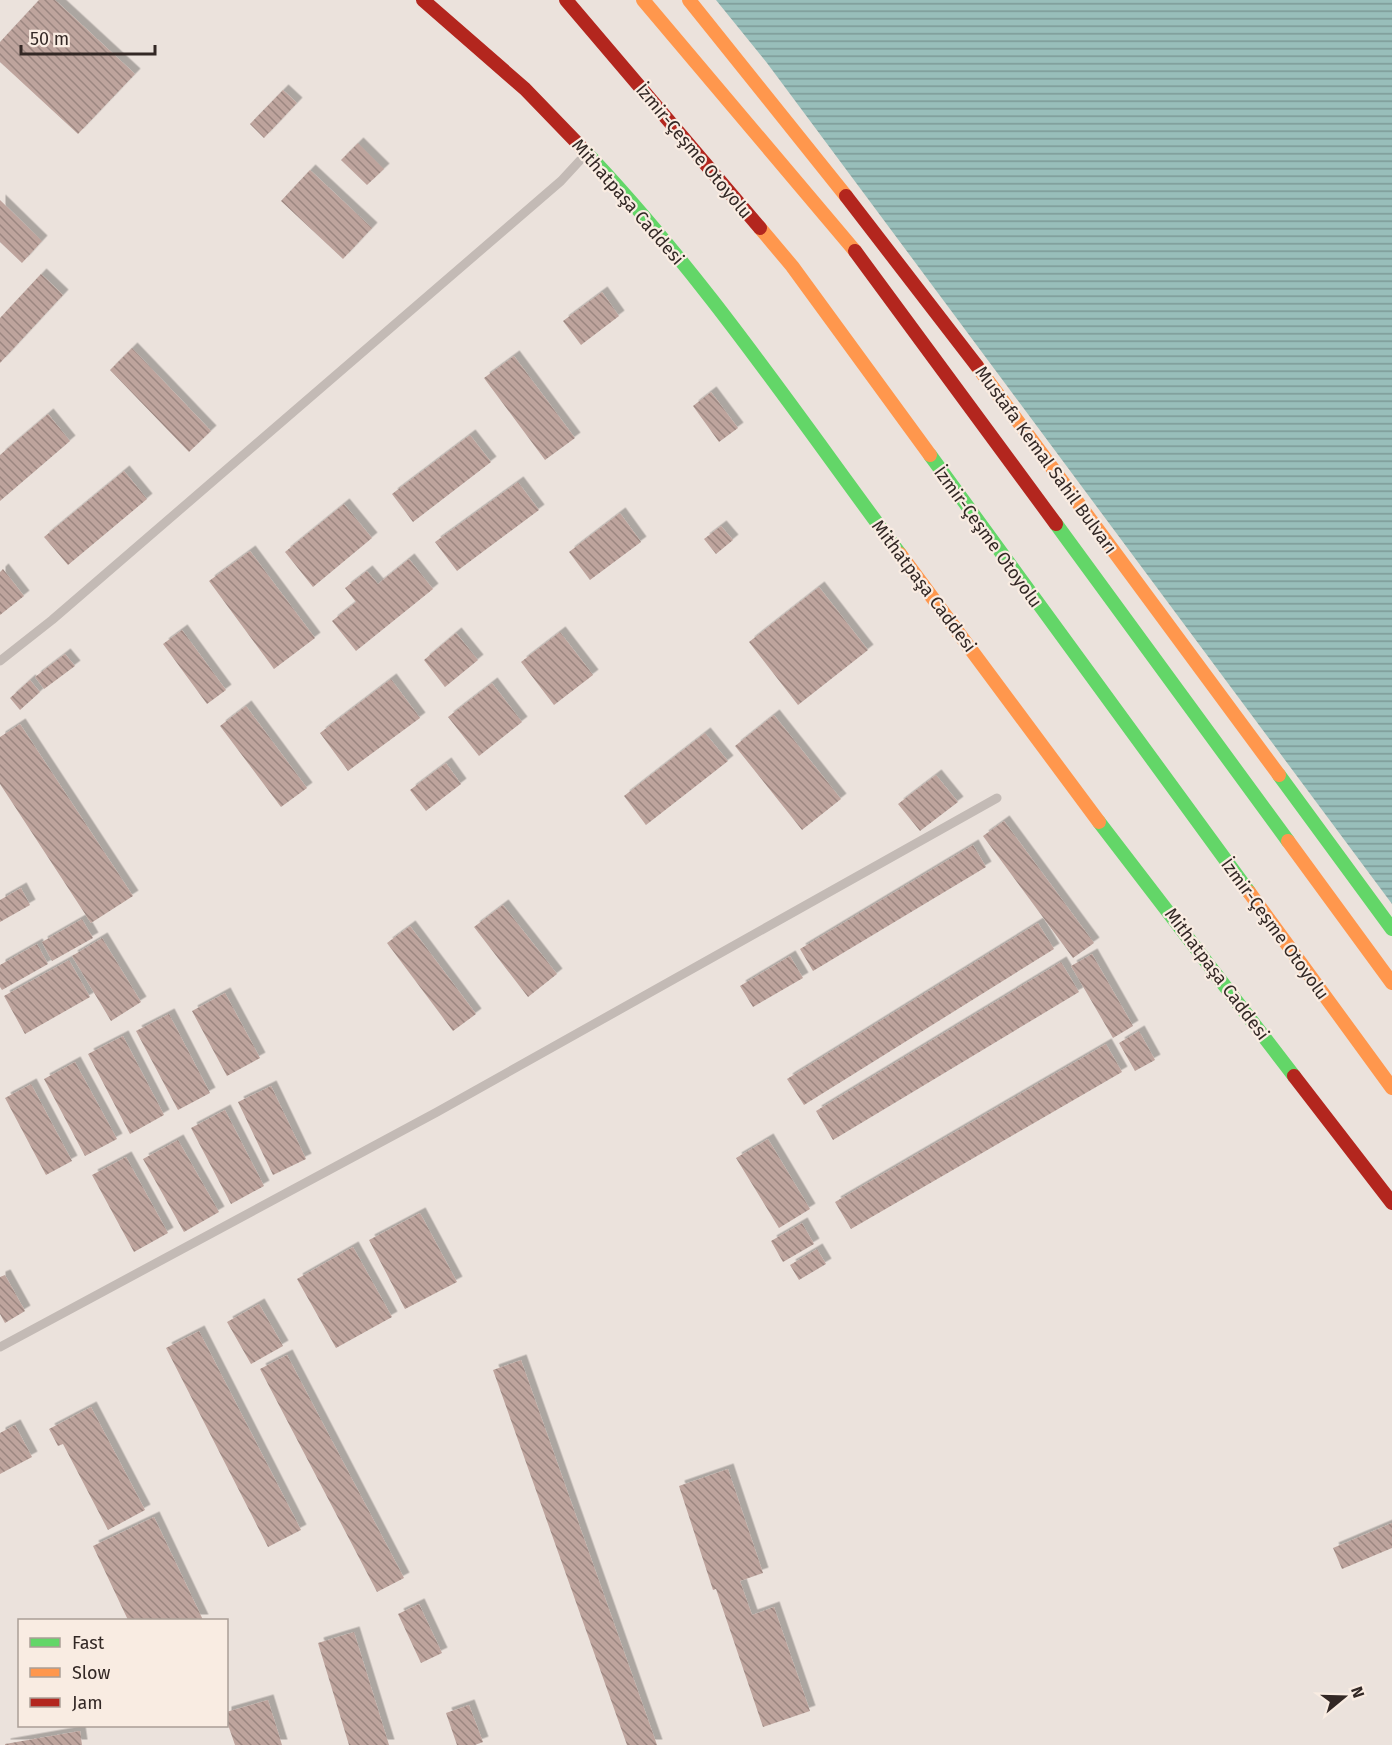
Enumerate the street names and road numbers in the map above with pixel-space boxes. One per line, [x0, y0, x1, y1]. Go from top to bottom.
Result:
street label: İzmir-Çeşme Otoyolu [631, 79, 757, 223]
street label: Mithatpaşa Caddesi [567, 134, 689, 270]
street label: Mustafa Kemal Sahil Bulvarı [970, 362, 1122, 558]
street label: İzmir-Çeşme Otoyolu [929, 462, 1047, 612]
street label: Mithatpaşa Caddesi [867, 516, 981, 656]
street label: İzmir-Çeşme Otoyolu [1216, 854, 1334, 1004]
street label: Mithatpaşa Caddesi [1160, 904, 1274, 1044]

